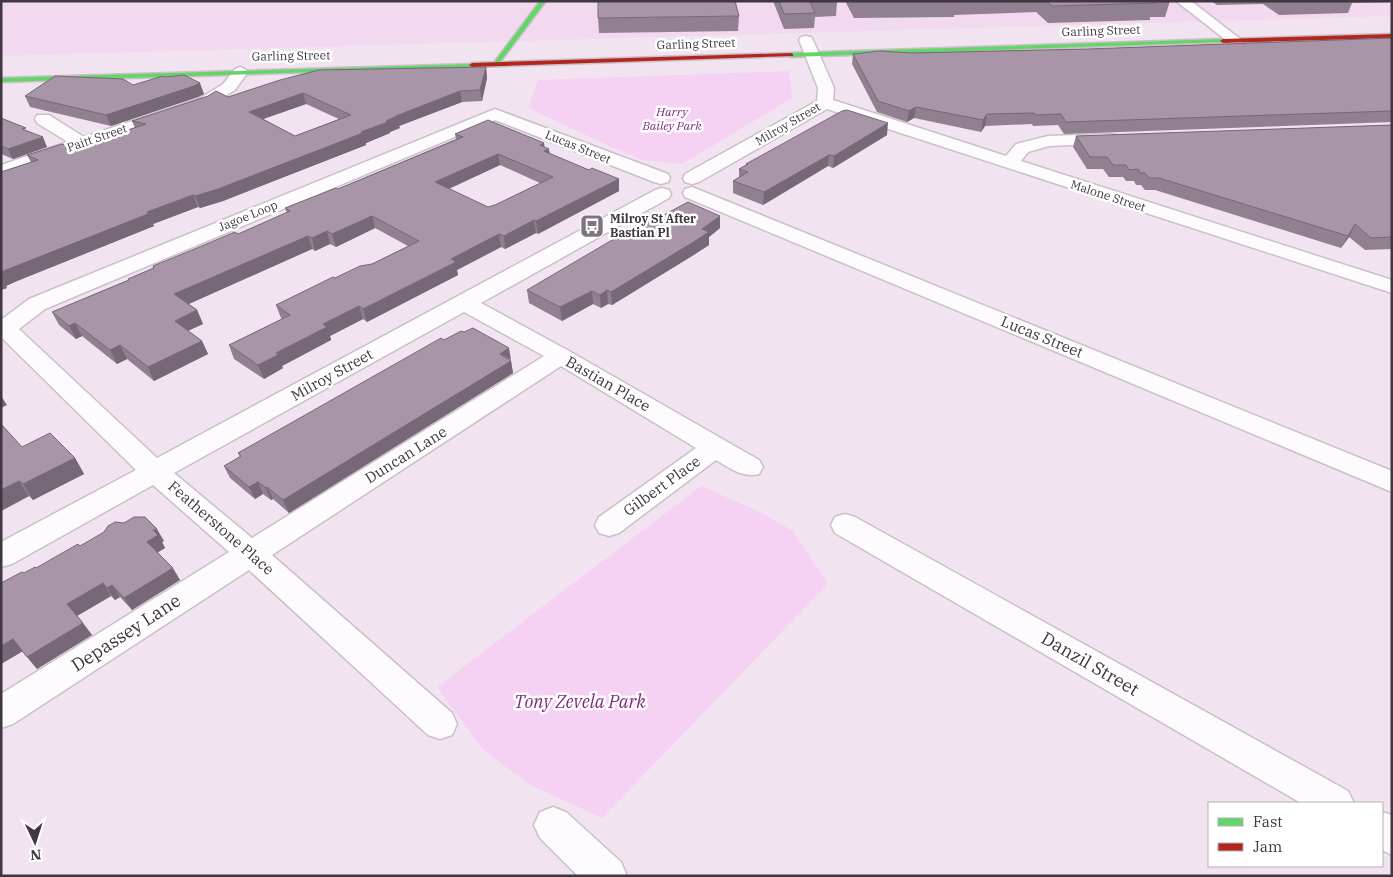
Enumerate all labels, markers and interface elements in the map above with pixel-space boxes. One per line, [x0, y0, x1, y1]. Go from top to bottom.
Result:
street label: Garling Street [1061, 22, 1141, 39]
street label: Garling Street [656, 35, 736, 52]
street label: Garling Street [252, 47, 330, 64]
street label: Milroy Street [752, 99, 823, 148]
park label: Harry Bailey Park [641, 104, 702, 133]
street label: Paitt Street [65, 120, 129, 155]
street label: Lucas Street [543, 127, 613, 167]
street label: Malone Street [1069, 176, 1148, 215]
street label: Jagoe Loop [216, 197, 280, 234]
place label: Milroy St After Bastian Pl [610, 211, 696, 240]
bus stop icon: Milroy St After Bastian Pl [579, 213, 605, 239]
street label: Lucas Street [998, 311, 1086, 362]
street label: Milroy Street [287, 344, 376, 405]
street label: Bastian Place [563, 352, 654, 415]
street label: Duncan Lane [361, 422, 450, 487]
street label: Gilbert Place [620, 451, 704, 520]
street label: Featherstone Place [164, 476, 278, 579]
street label: Depassey Lane [67, 589, 185, 677]
street label: Danzil Street [1037, 626, 1143, 701]
park label: Tony Zevela Park [514, 690, 646, 713]
legend [1208, 802, 1383, 867]
text: Fast [1253, 812, 1283, 831]
north arrow [10, 817, 60, 867]
text: Jam [1253, 837, 1282, 856]
text: N [30, 846, 42, 864]

